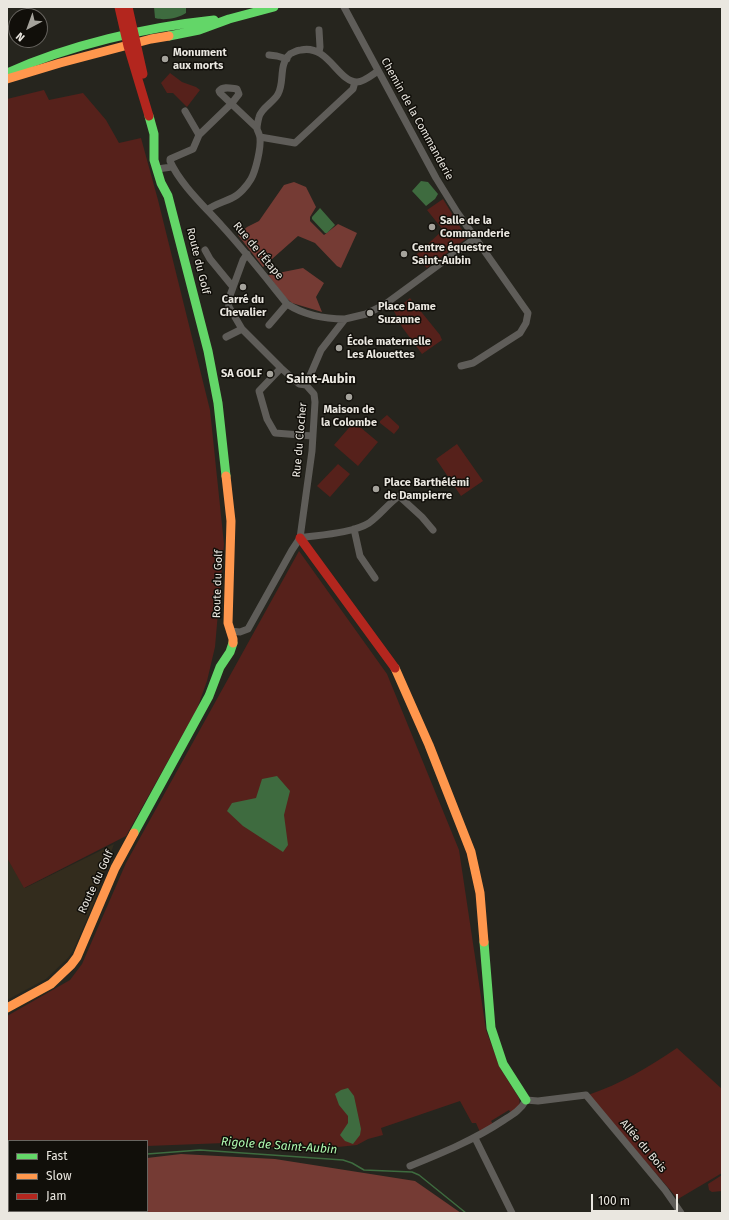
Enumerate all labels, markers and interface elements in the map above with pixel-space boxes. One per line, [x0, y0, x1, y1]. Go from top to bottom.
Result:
north arrow [8, 8, 48, 48]
text: N [13, 29, 27, 44]
place label: Monument aux morts [173, 46, 227, 72]
marker: Monument aux morts [160, 54, 170, 64]
street label: Chemin de la Commanderie [378, 56, 456, 182]
place label: Salle de la Commanderie [440, 214, 510, 240]
street label: Rue de l'Étape [230, 220, 286, 282]
marker: Salle de la Commanderie [427, 222, 437, 232]
street label: Route du Golf [183, 226, 213, 296]
place label: Centre équestre Saint-Aubin [412, 241, 492, 267]
marker: Centre équestre Saint-Aubin [399, 249, 409, 259]
marker: Carré du Chevalier [238, 282, 248, 292]
place label: Carré du Chevalier [220, 293, 266, 319]
place label: Place Dame Suzanne [378, 300, 436, 326]
marker: Place Dame Suzanne [365, 308, 375, 318]
place label: École maternelle Les Alouettes [347, 335, 431, 361]
marker: École maternelle Les Alouettes [334, 343, 344, 353]
place label: SA GOLF [221, 367, 262, 381]
marker: SA GOLF [265, 369, 275, 379]
district label: Saint-Aubin [286, 371, 356, 387]
marker: Maison de la Colombe [344, 392, 354, 402]
street label: Rue du Clocher [290, 402, 310, 478]
place label: Maison de la Colombe [321, 403, 377, 429]
place label: Place Barthélémi de Dampierre [384, 476, 469, 502]
marker: Place Barthélémi de Dampierre [371, 484, 381, 494]
street label: Route du Golf [210, 550, 226, 618]
street label: Route du Golf [76, 848, 116, 916]
street label: Allée du Bois [617, 1117, 669, 1175]
water label: Rigole de Saint-Aubin [220, 1135, 338, 1157]
legend [8, 1140, 148, 1212]
text: Fast [46, 1149, 68, 1163]
text: Slow [46, 1169, 72, 1183]
scale bar [593, 1186, 680, 1212]
text: Jam [46, 1189, 66, 1203]
text: 100 m [598, 1194, 630, 1208]

